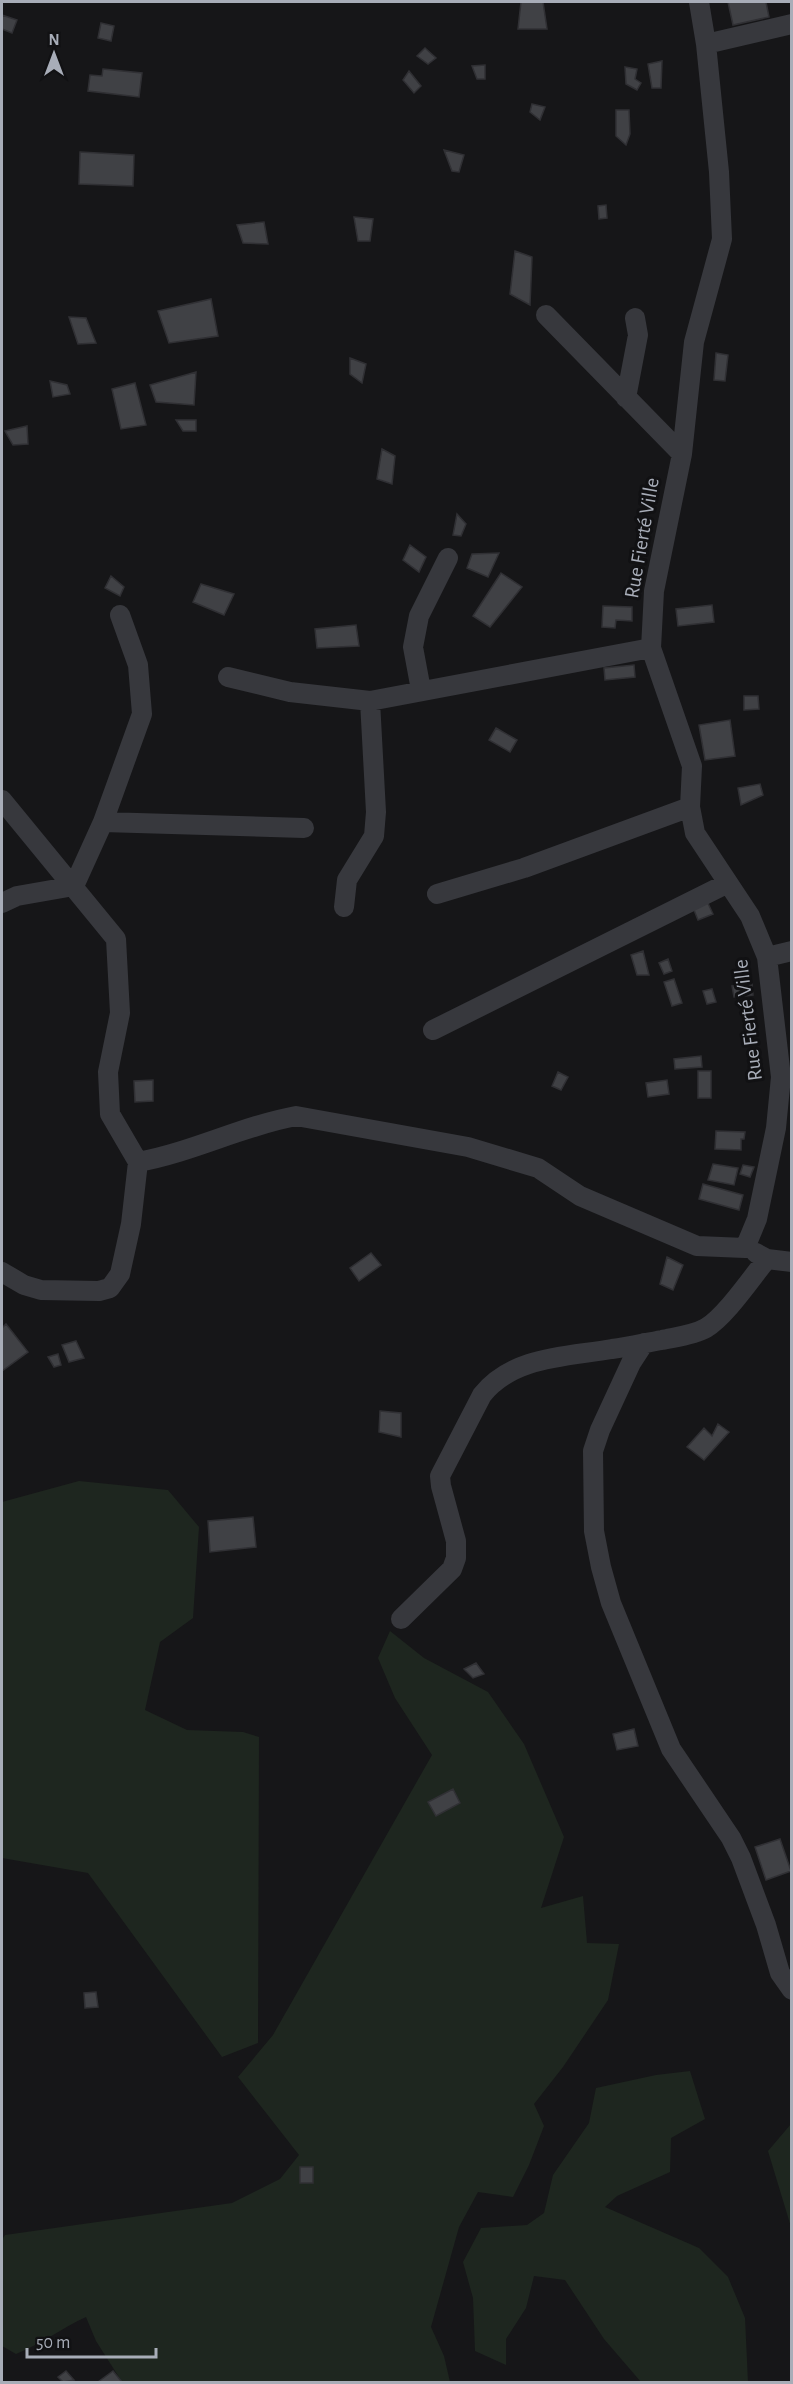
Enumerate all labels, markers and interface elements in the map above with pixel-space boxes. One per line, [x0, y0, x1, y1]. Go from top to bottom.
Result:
north arrow [24, 24, 84, 84]
text: N [48, 32, 60, 48]
street label: Rue Fierté Ville [621, 476, 663, 600]
street label: Rue Fierté Ville [730, 958, 766, 1082]
scale bar [27, 2321, 156, 2359]
text: 50 m [36, 2334, 70, 2352]

